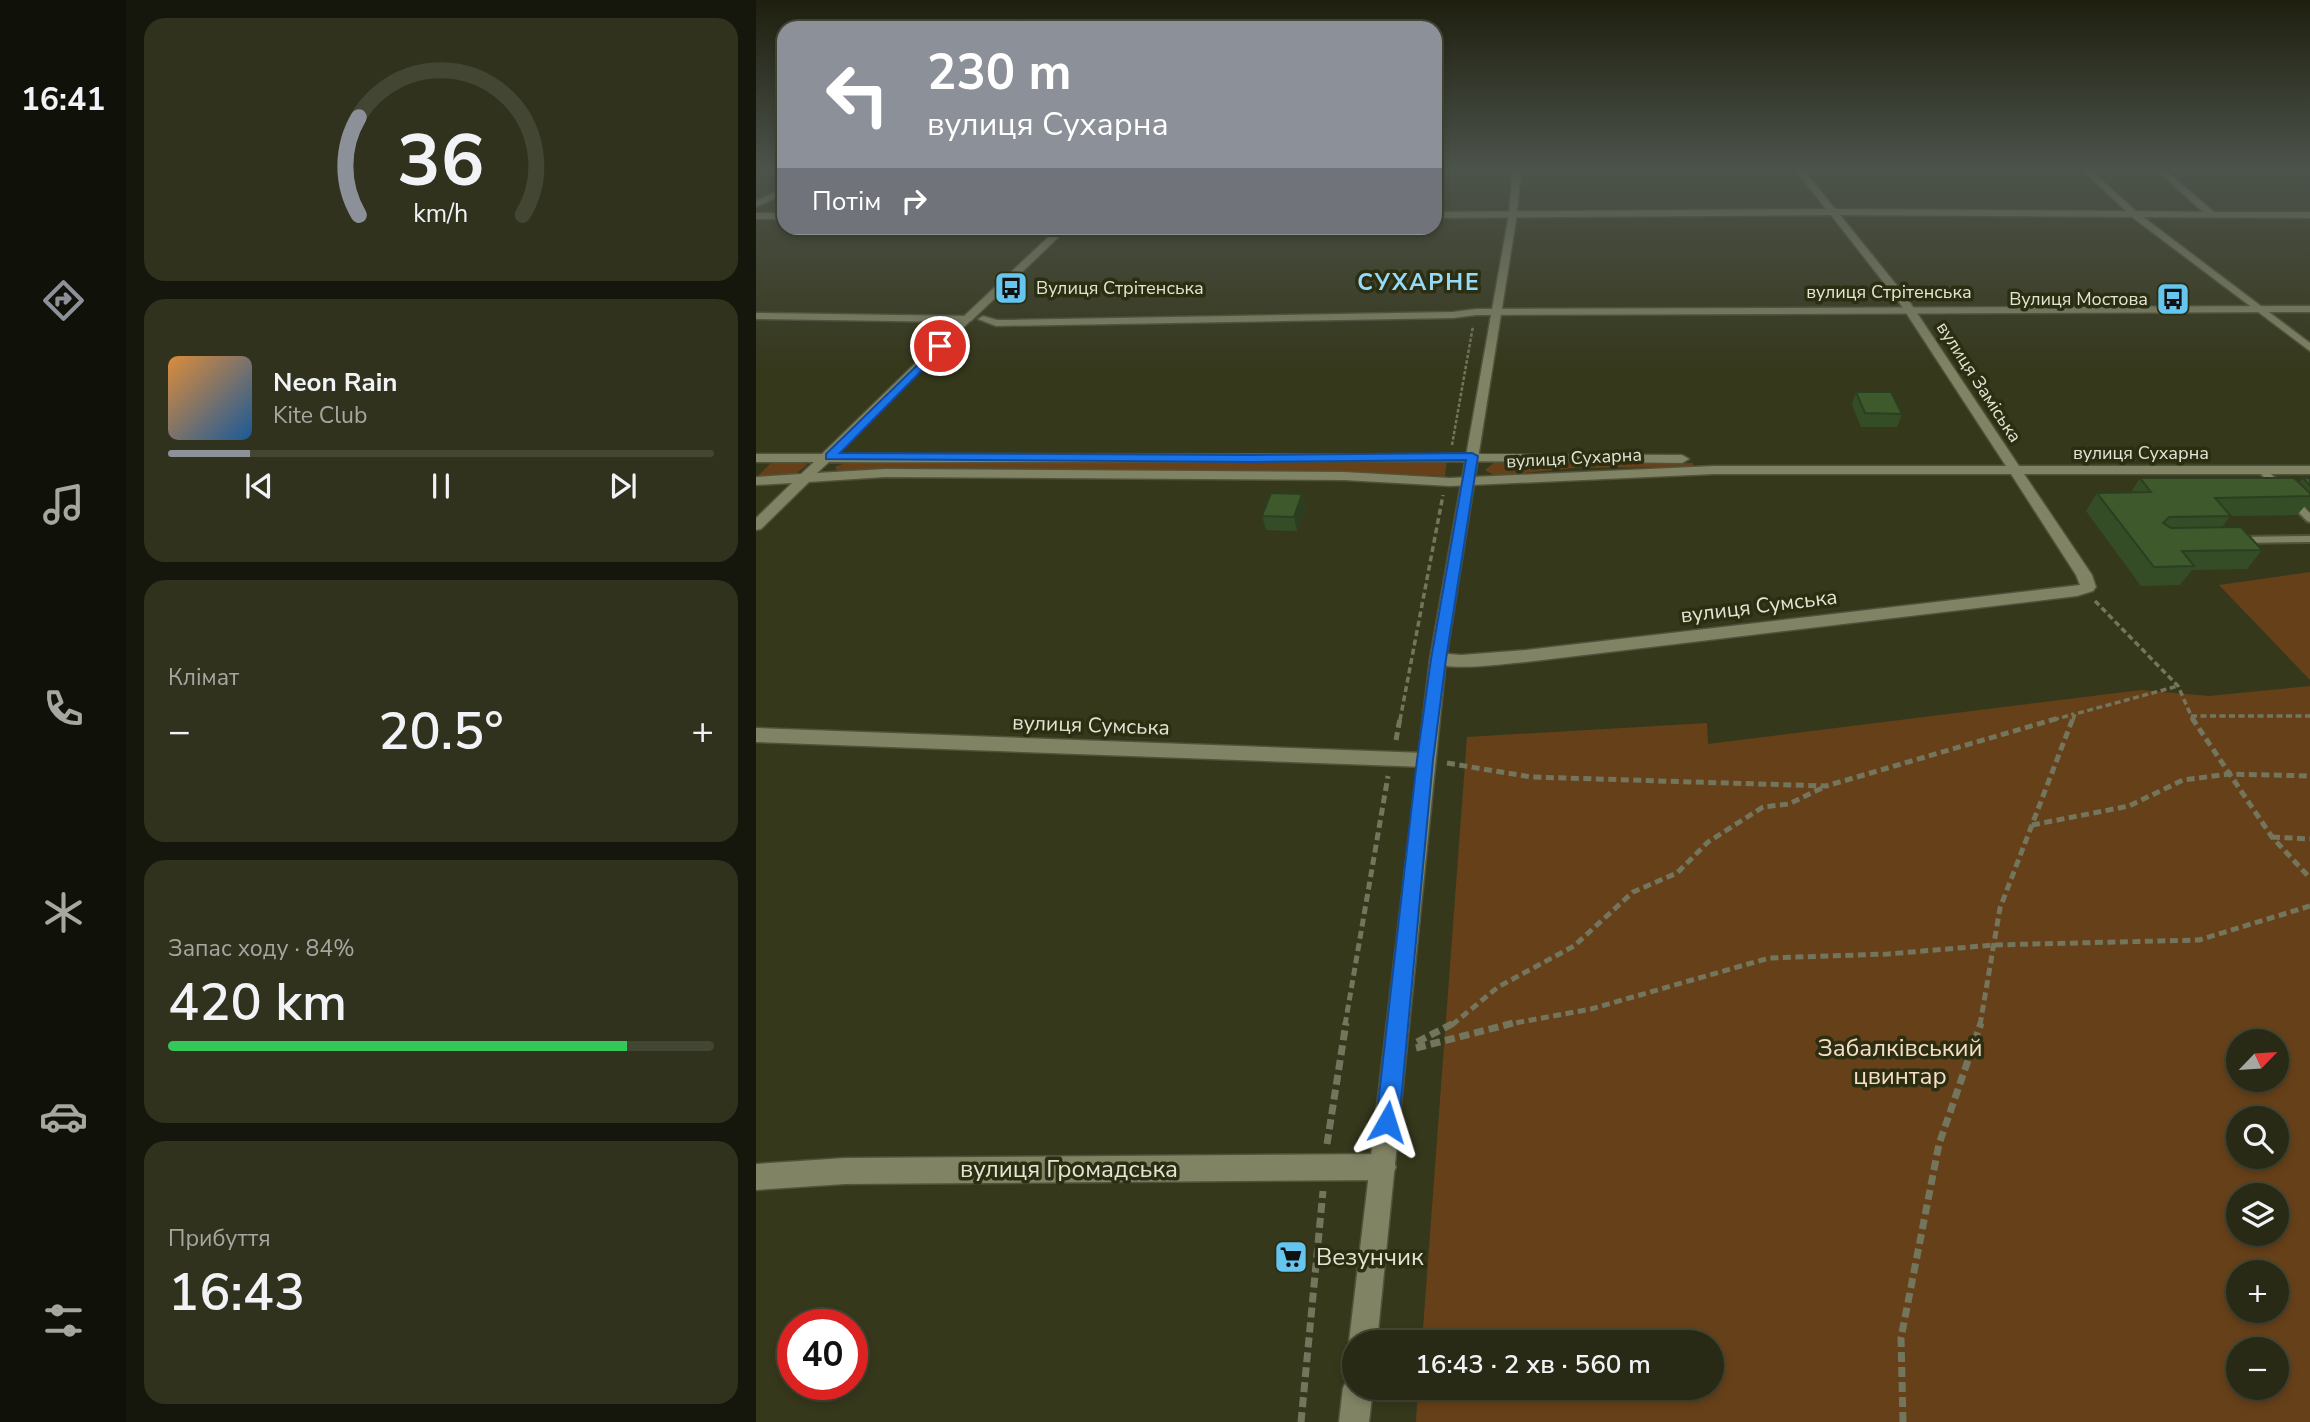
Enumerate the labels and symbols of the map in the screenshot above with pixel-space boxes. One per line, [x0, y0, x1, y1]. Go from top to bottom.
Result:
district label: СУХАРНЕ [1357, 267, 1481, 298]
bus stop icon: Вулиця Стрітенська [992, 269, 1030, 307]
place label: Вулиця Стрітенська [1036, 276, 1204, 300]
street label: вулиця Стрітенська [1806, 280, 1972, 304]
bus stop icon: Вулиця Мостова [2154, 280, 2192, 318]
place label: Вулиця Мостова [2009, 287, 2148, 311]
pin [910, 316, 970, 376]
street label: вулиця Заміська [1931, 317, 2027, 447]
street label: вулиця Сухарна [2073, 441, 2209, 465]
street label: вулиця Сухарна [1505, 442, 1643, 474]
street label: вулиця Сумська [1679, 582, 1839, 630]
street label: вулиця Сумська [1012, 708, 1170, 742]
north arrow [2226, 1029, 2289, 1092]
park label: Забалківський цвинтар [1817, 1032, 1983, 1092]
position arrow [1350, 1085, 1424, 1159]
street label: вулиця Громадська [960, 1153, 1178, 1185]
supermarket icon: Везунчик [1272, 1238, 1310, 1276]
place label: Везунчик [1316, 1241, 1424, 1273]
speed limit sign: 40 [777, 1309, 868, 1400]

